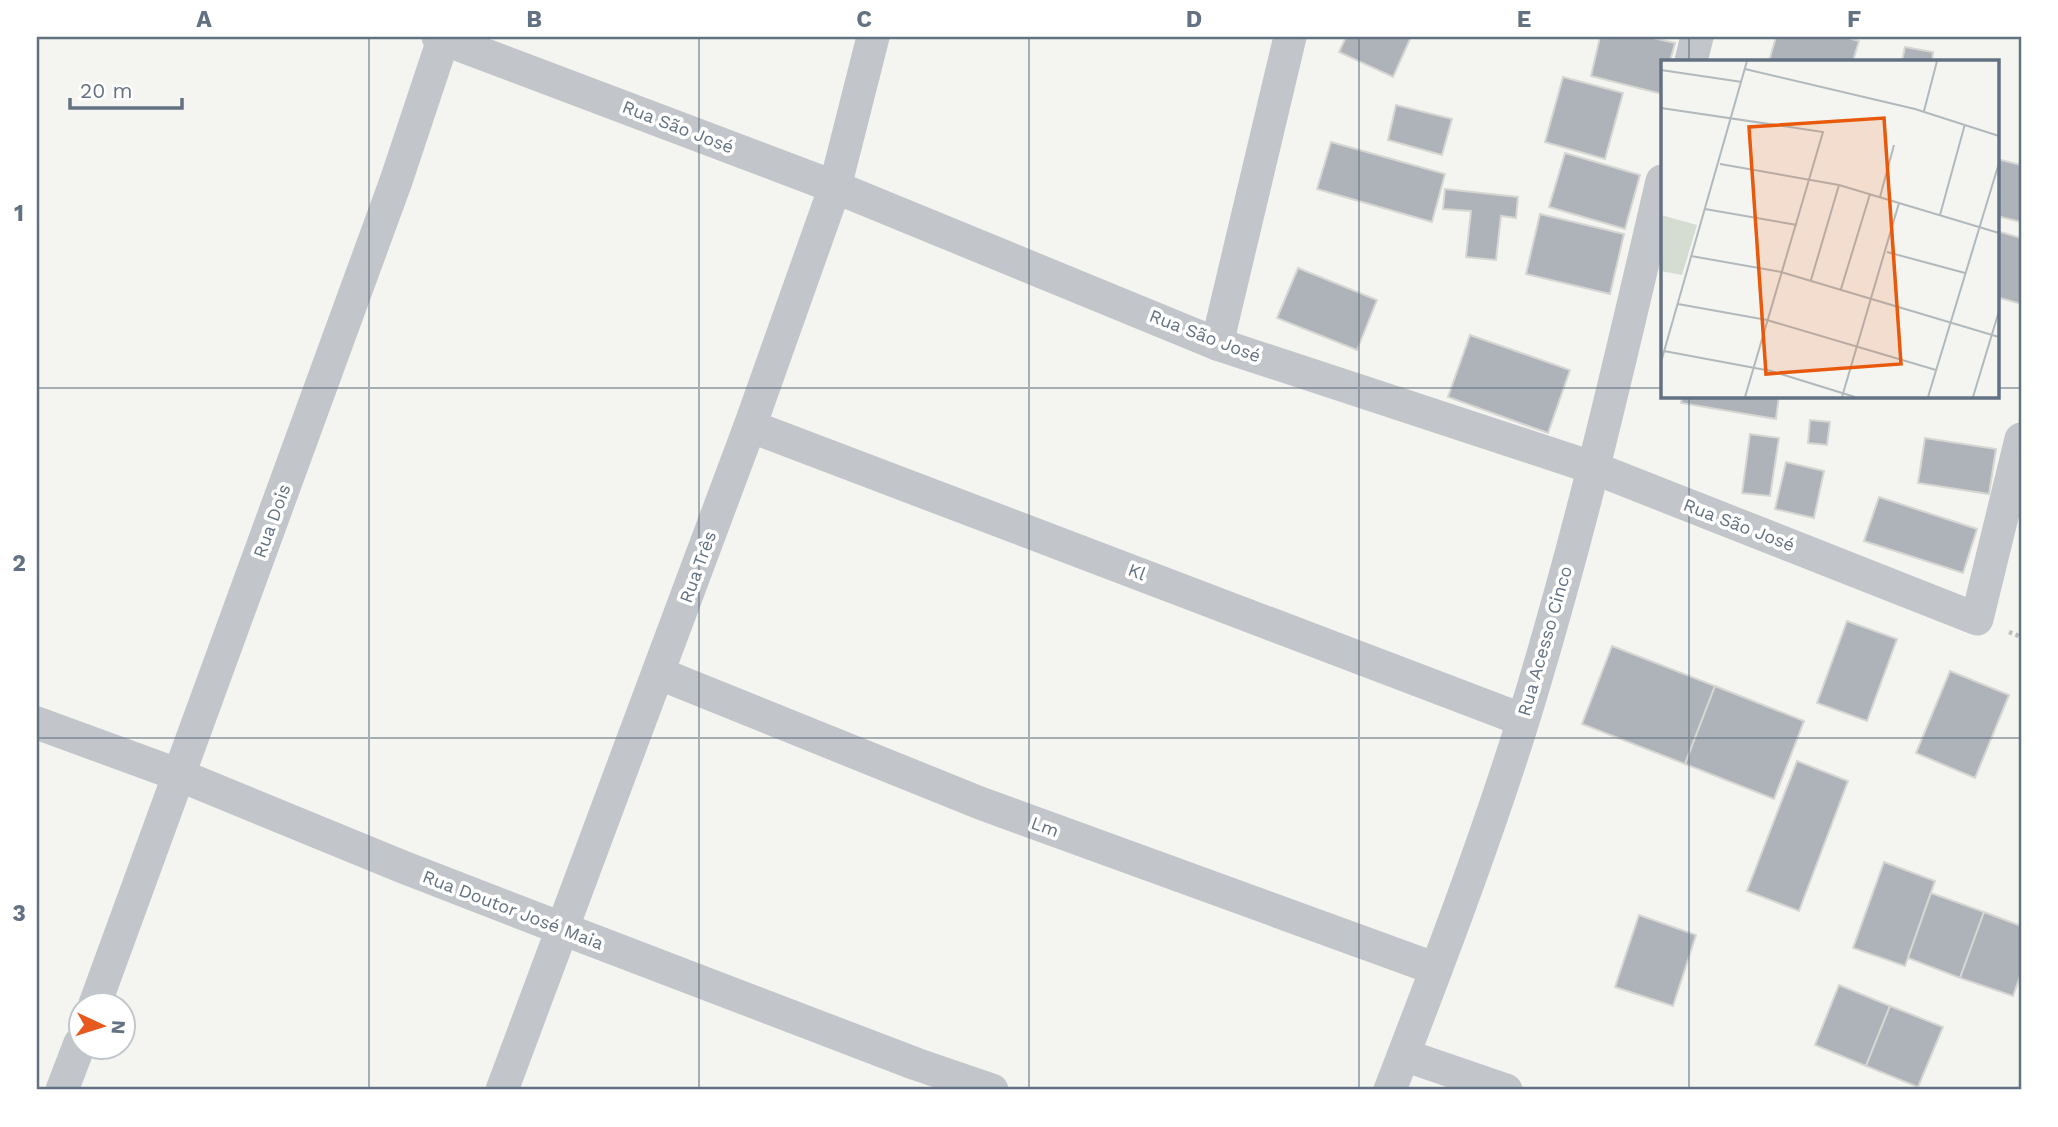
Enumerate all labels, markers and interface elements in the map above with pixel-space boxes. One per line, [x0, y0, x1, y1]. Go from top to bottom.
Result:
text: A [196, 6, 212, 33]
text: B [526, 6, 542, 33]
text: C [856, 6, 872, 33]
text: D [1186, 6, 1202, 33]
text: E [1517, 6, 1531, 33]
text: F [1847, 6, 1861, 33]
inset map [1661, 60, 1998, 397]
scale bar [70, 66, 182, 110]
text: 20 m [80, 78, 132, 103]
street label: Rua São José [620, 96, 737, 157]
text: 1 [14, 200, 24, 227]
street label: Rua São José [1147, 305, 1264, 366]
street label: Rua Dois [249, 481, 295, 561]
street label: Rua São José [1681, 494, 1798, 555]
street label: Rua Três [675, 528, 720, 606]
text: 2 [12, 550, 26, 577]
street label: Kl [1125, 559, 1149, 585]
street label: Rua Acesso Cinco [1513, 563, 1576, 718]
street label: Lm [1028, 812, 1062, 841]
street label: Rua Doutor José Maia [420, 865, 607, 954]
text: 3 [12, 900, 26, 927]
north arrow [66, 990, 136, 1060]
text: N [106, 1019, 130, 1035]

